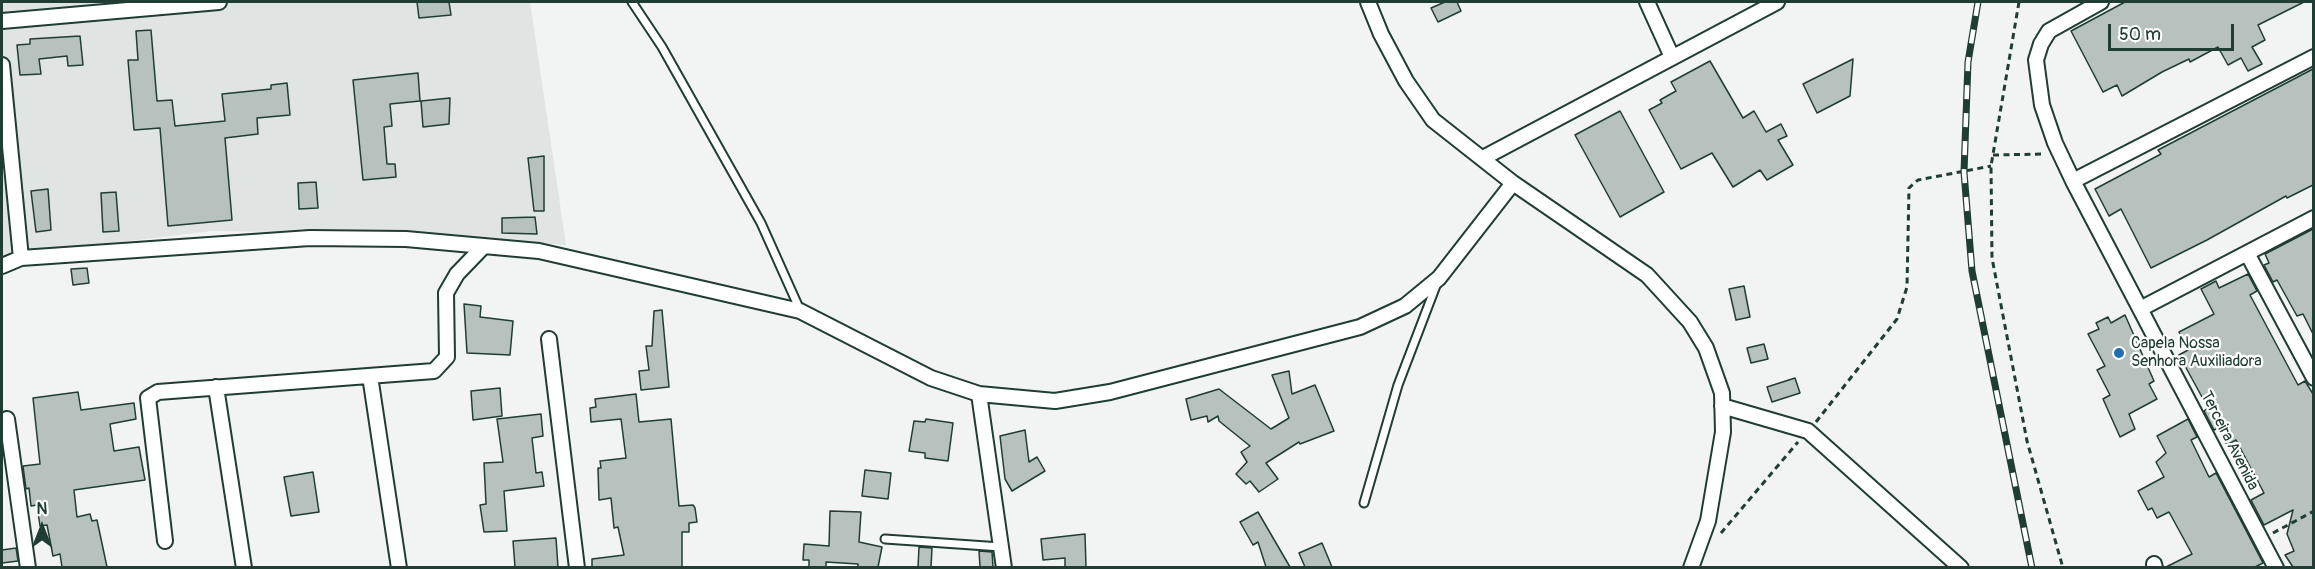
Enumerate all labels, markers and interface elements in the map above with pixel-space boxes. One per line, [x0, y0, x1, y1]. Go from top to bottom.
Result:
scale bar [2111, 12, 2237, 50]
text: 50 m [2119, 23, 2161, 46]
place label: Capela Nossa Senhora Auxiliadora [2131, 334, 2262, 372]
marker: Capela Nossa Senhora Auxiliadora [2112, 346, 2126, 360]
street label: Terceira Avenida [2196, 388, 2262, 494]
north arrow [12, 497, 72, 557]
text: N [37, 499, 47, 519]

